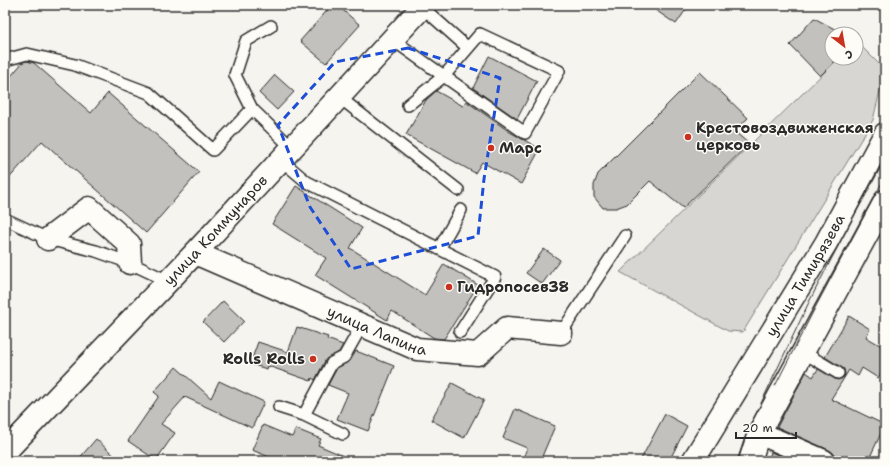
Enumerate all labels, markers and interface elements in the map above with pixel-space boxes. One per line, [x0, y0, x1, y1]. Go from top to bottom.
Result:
north arrow [824, 26, 864, 66]
text: С [842, 46, 856, 62]
place label: Крестовоздвиженская церковь [696, 118, 874, 155]
marker: Крестовоздвиженская церковь [683, 132, 693, 142]
place label: Марс [499, 138, 542, 158]
marker: Марс [486, 143, 496, 153]
street label: улица Коммунаров [159, 171, 272, 290]
street label: улица Тимирязева [761, 210, 850, 340]
place label: Гидропосев38 [457, 277, 569, 297]
marker: Гидропосев38 [444, 282, 454, 292]
street label: улица Лапина [324, 301, 428, 360]
place label: Rolls Rolls [223, 349, 305, 369]
marker: Rolls Rolls [308, 354, 318, 364]
scale bar [736, 414, 796, 440]
text: 20 m [742, 420, 773, 436]

